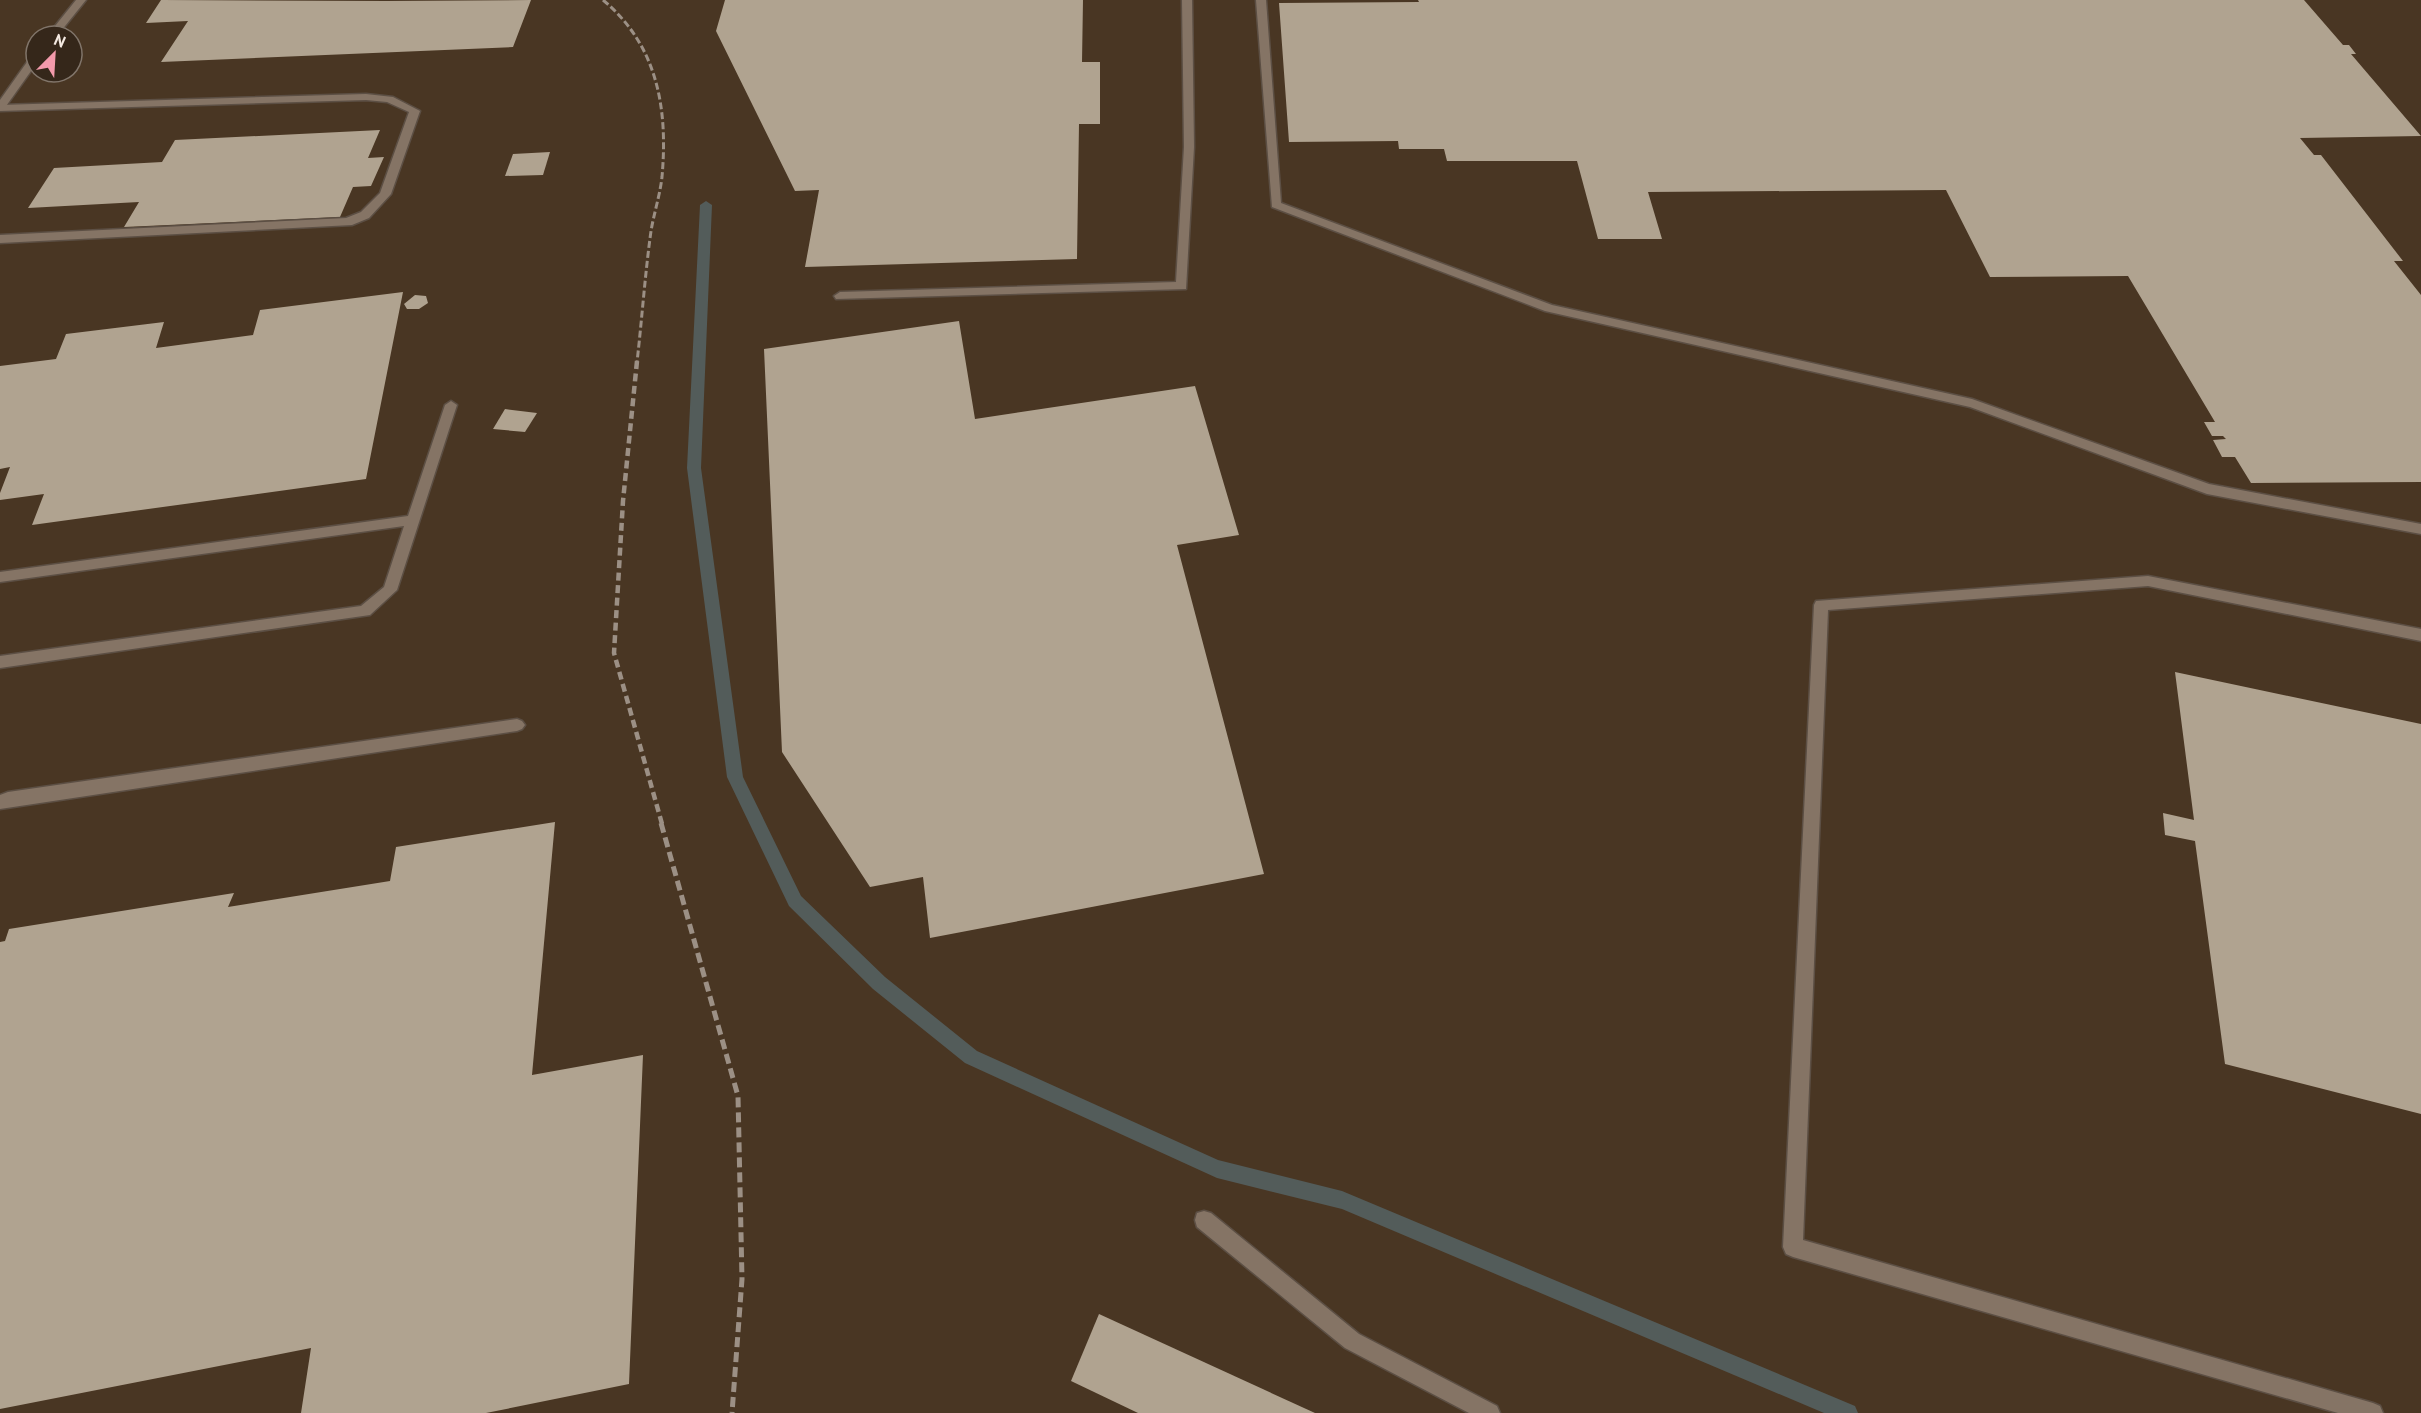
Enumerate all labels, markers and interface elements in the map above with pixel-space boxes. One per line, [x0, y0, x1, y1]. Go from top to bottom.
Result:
north arrow [24, 24, 84, 84]
text: N [51, 29, 69, 52]

